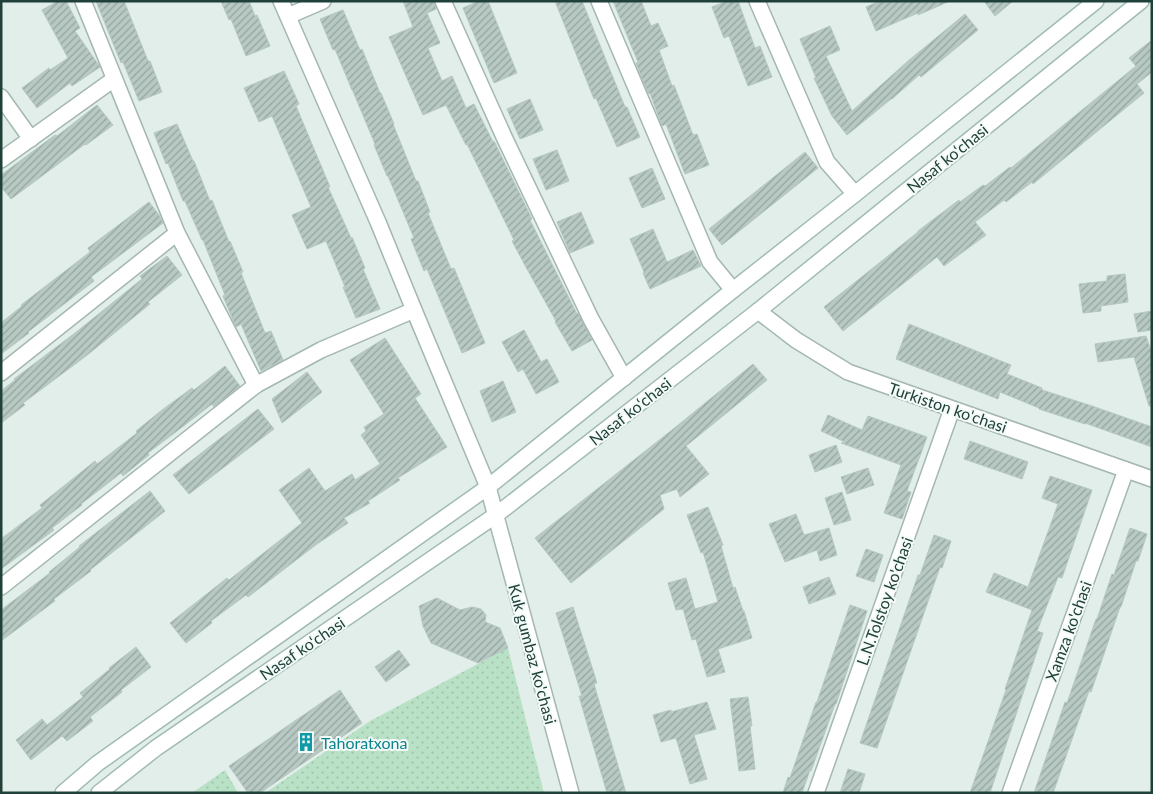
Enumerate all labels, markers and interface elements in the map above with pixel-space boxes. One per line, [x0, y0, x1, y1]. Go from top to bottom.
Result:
street label: Nasaf ko‘chasi [903, 120, 991, 196]
street label: Nasaf ko‘chasi [585, 373, 675, 449]
street label: Turkiston ko'chasi [886, 378, 1010, 436]
street label: L.N.Tolstoy ko'chasi [852, 534, 916, 668]
street label: Xamza ko'chasi [1041, 578, 1095, 684]
street label: Kuk gumbaz ko'chasi [505, 582, 561, 726]
street label: Nasaf ko‘chasi [256, 613, 348, 683]
building icon: Tahoratxona [295, 731, 317, 753]
place label: Tahoratxona [321, 733, 407, 752]

